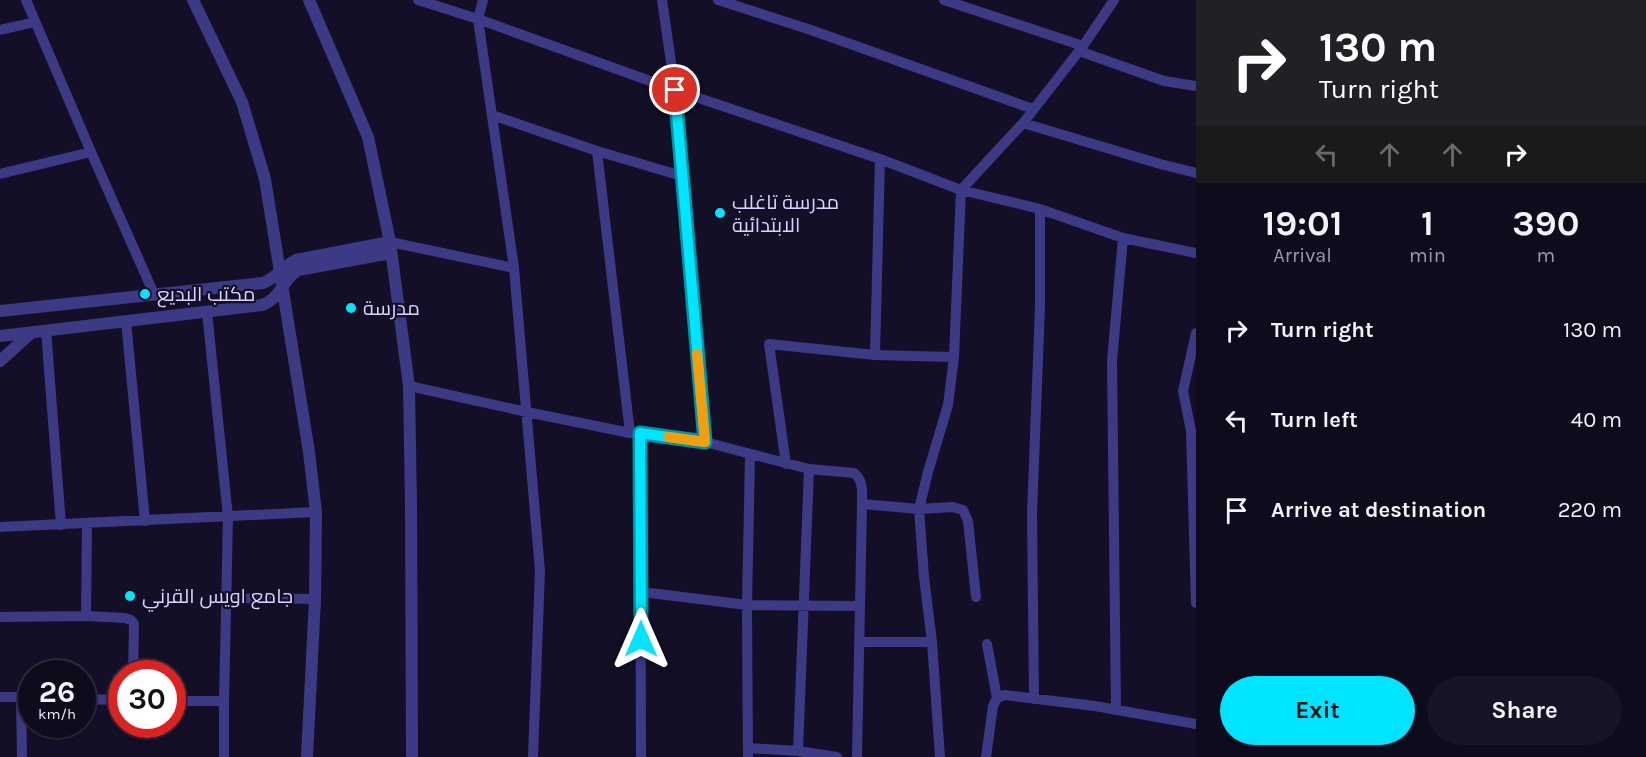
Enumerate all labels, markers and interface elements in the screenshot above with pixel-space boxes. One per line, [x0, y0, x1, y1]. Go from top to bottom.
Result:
text: 130 m [1319, 22, 1437, 72]
icon: right [1220, 24, 1298, 102]
pin [649, 64, 700, 115]
icon: arrive [658, 73, 691, 106]
text: Turn right [1319, 73, 1439, 105]
icon: left [1310, 138, 1343, 171]
icon: ahead [1373, 138, 1406, 171]
icon: ahead [1436, 138, 1469, 171]
icon: right [1499, 138, 1532, 171]
place label: مدرسة تاغلب الابتدائية [732, 191, 839, 237]
text: 19:01 [1263, 202, 1343, 244]
text: 1 [1421, 202, 1434, 244]
text: 390 [1512, 202, 1579, 244]
marker: مدرسة تاغلب الابتدائية [713, 206, 727, 220]
text: Arrival [1273, 244, 1332, 267]
text: min [1409, 244, 1446, 267]
text: m [1537, 244, 1555, 267]
place label: مكتب البديع [157, 283, 255, 308]
marker: مكتب البديع [138, 287, 152, 301]
place label: مدرسة [363, 297, 420, 320]
marker: مدرسة [344, 301, 358, 315]
icon: right [1220, 314, 1253, 347]
text: Turn right [1271, 317, 1374, 343]
text: 130 m [1563, 317, 1622, 343]
icon: left [1220, 404, 1253, 437]
text: Turn left [1271, 407, 1358, 433]
text: 40 m [1571, 407, 1622, 433]
icon: arrive [1220, 494, 1253, 527]
text: Arrive at destination [1271, 497, 1486, 523]
text: 220 m [1558, 497, 1622, 523]
place label: جامع اويس القرني [142, 585, 293, 612]
marker: جامع اويس القرني [123, 589, 137, 603]
position arrow [609, 607, 673, 671]
speed limit sign: 30 [108, 660, 186, 738]
text: 26 [39, 674, 75, 710]
button: Exit [1220, 676, 1415, 745]
button: Share [1427, 676, 1622, 745]
text: km/h [38, 705, 76, 723]

